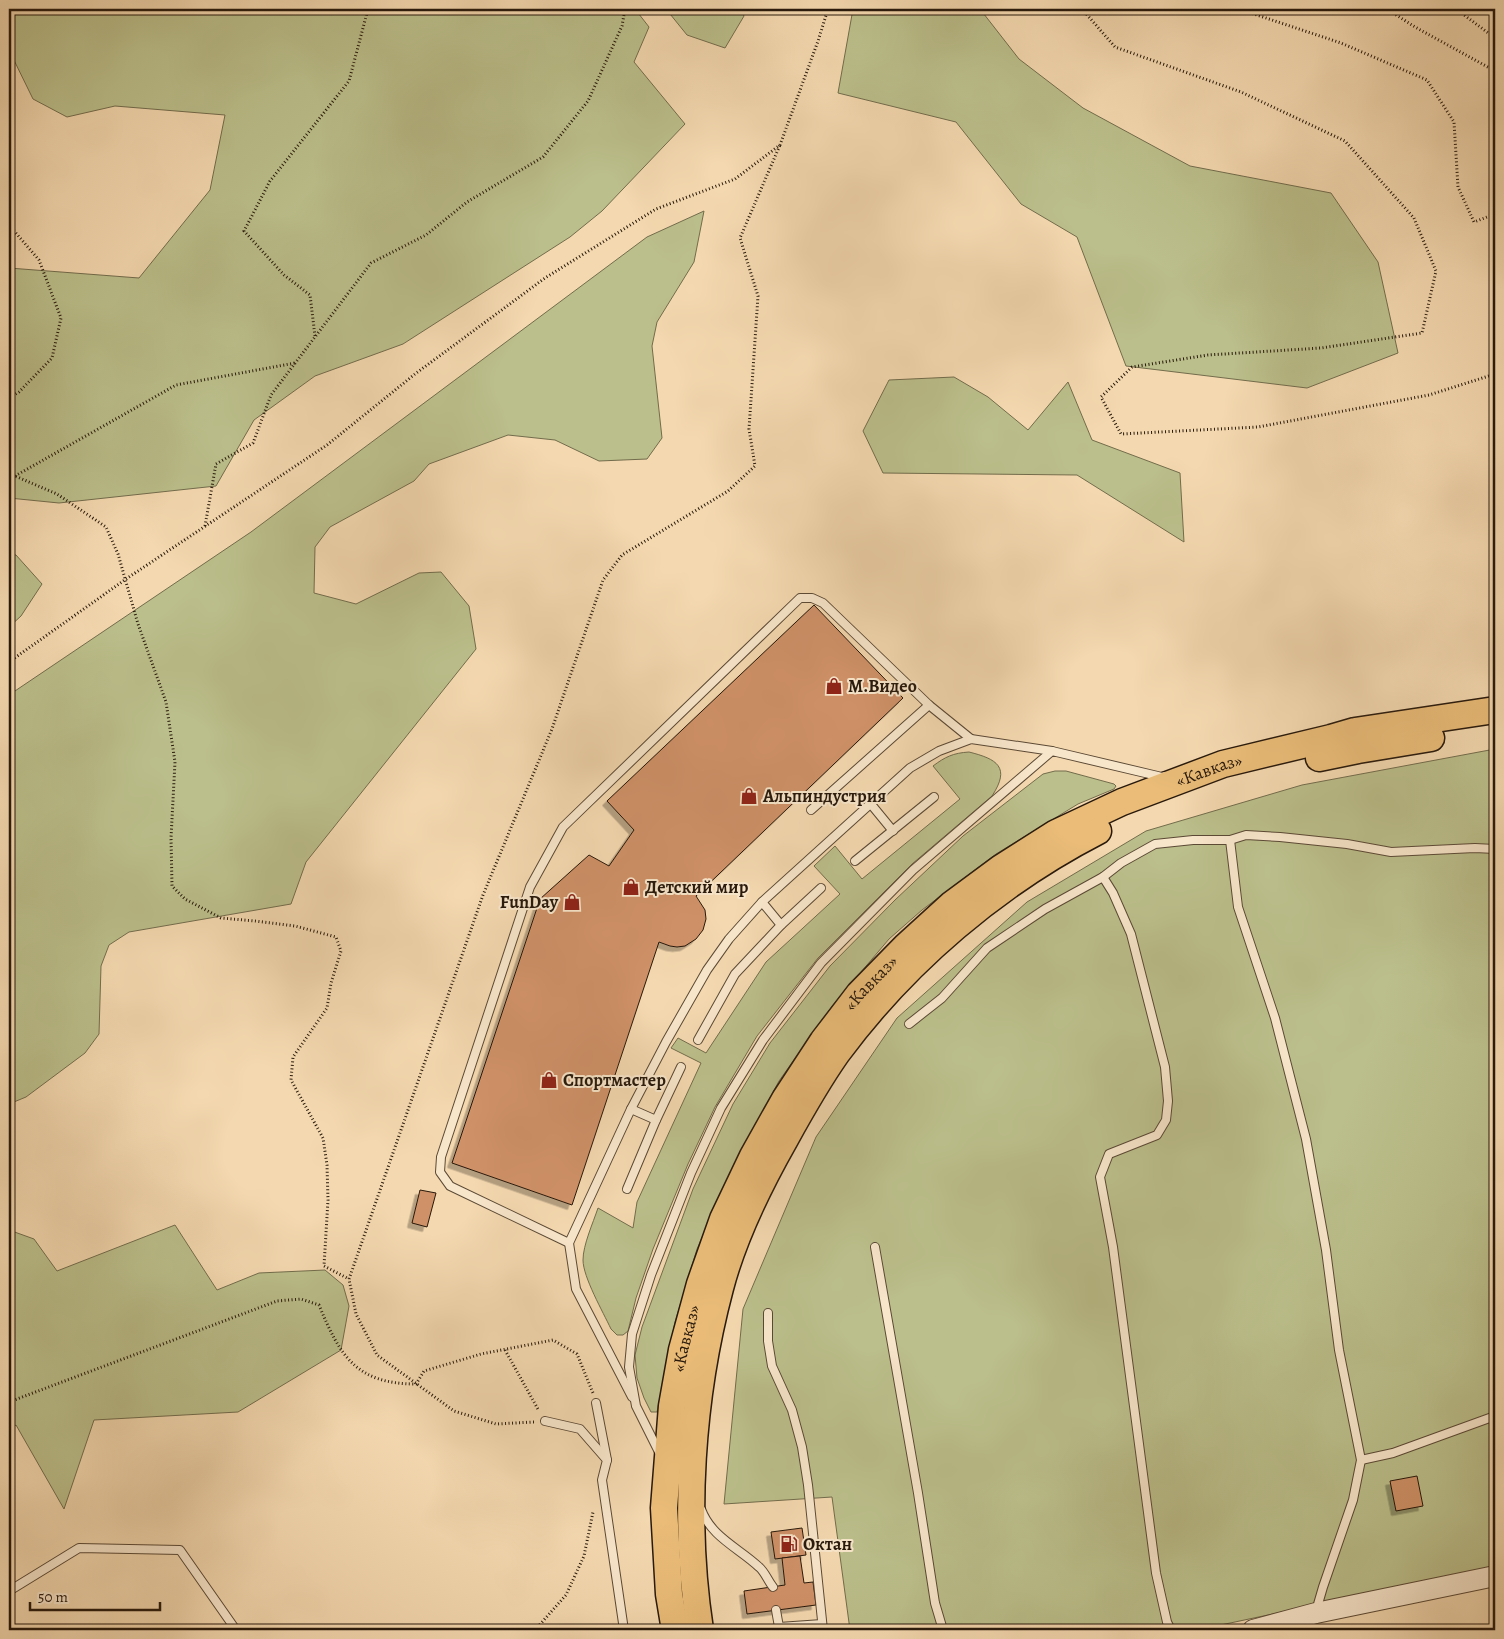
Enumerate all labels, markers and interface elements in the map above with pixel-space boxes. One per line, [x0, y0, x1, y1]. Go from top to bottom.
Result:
place label: М.Видео [848, 674, 917, 698]
shop icon: М.Видео [824, 676, 844, 696]
street label: «Кавказ» [1172, 748, 1245, 793]
place label: Альпиндустрия [762, 784, 886, 808]
shop icon: Альпиндустрия [739, 786, 759, 806]
place label: Детский мир [645, 875, 749, 899]
shop icon: Детский мир [621, 877, 641, 897]
place label: FunDay [500, 890, 559, 914]
shop icon: FunDay [562, 892, 582, 912]
street label: «Кавказ» [838, 949, 903, 1016]
place label: Спортмастер [563, 1068, 666, 1092]
shop icon: Спортмастер [539, 1070, 559, 1090]
street label: «Кавказ» [666, 1302, 706, 1374]
place label: Октан [803, 1532, 852, 1556]
fuel station icon: Октан [779, 1534, 799, 1554]
scale bar [30, 1579, 160, 1611]
text: 50 m [38, 1587, 68, 1607]

